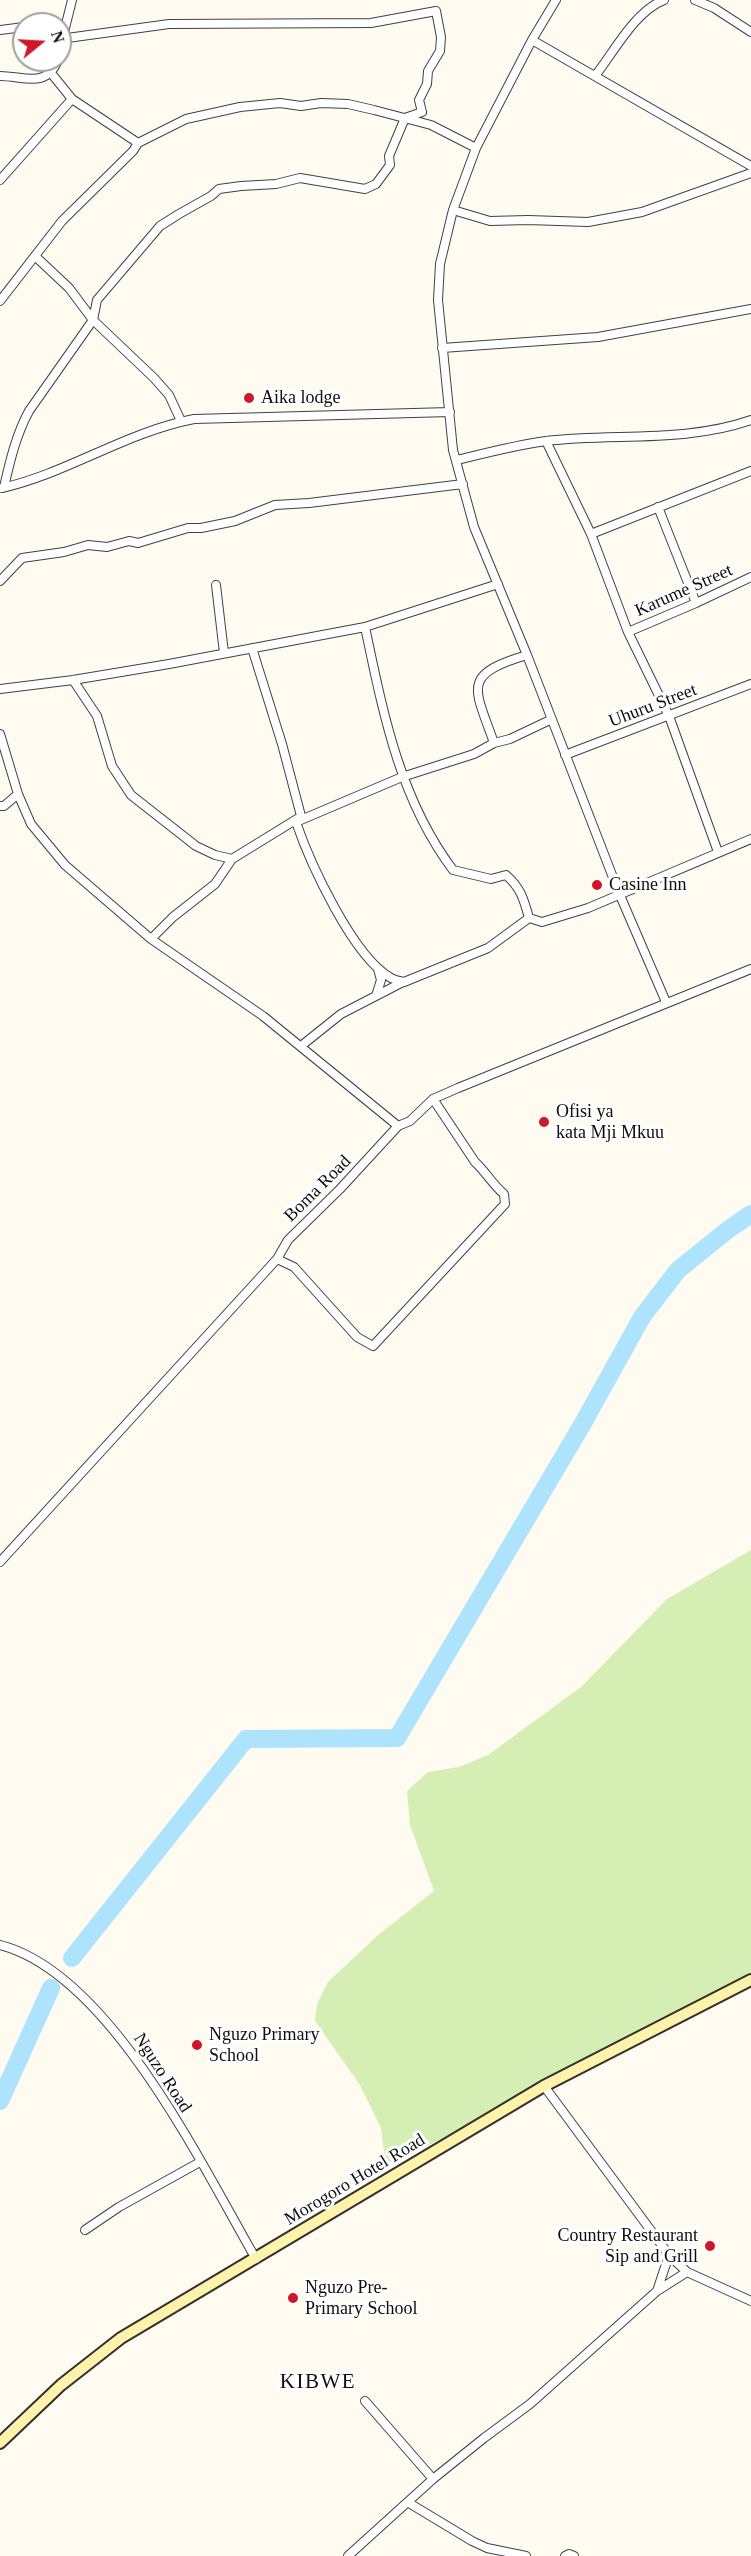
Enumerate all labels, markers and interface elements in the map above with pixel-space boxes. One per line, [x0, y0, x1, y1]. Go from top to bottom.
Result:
north arrow [12, 12, 72, 72]
text: N [48, 29, 68, 45]
place label: Aika lodge [261, 387, 340, 409]
marker: Aika lodge [242, 391, 256, 405]
street label: Karume Street [632, 560, 736, 622]
street label: Uhuru Street [606, 679, 700, 733]
place label: Casine Inn [609, 874, 686, 896]
marker: Casine Inn [590, 878, 604, 892]
place label: Ofisi ya kata Mji Mkuu [556, 1101, 664, 1144]
marker: Ofisi ya kata Mji Mkuu [537, 1115, 551, 1129]
street label: Boma Road [280, 1151, 356, 1227]
place label: Nguzo Primary School [209, 2024, 319, 2066]
street label: Nguzo Road [128, 2029, 196, 2117]
marker: Nguzo Primary School [190, 2038, 204, 2052]
street label: Morogoro Hotel Road [281, 2130, 429, 2230]
place label: Country Restaurant Sip and Grill [558, 2225, 698, 2268]
marker: Country Restaurant Sip and Grill [703, 2239, 717, 2253]
place label: Nguzo Pre- Primary School [305, 2277, 417, 2320]
marker: Nguzo Pre- Primary School [286, 2291, 300, 2305]
district label: KIBWE [280, 2369, 356, 2395]

